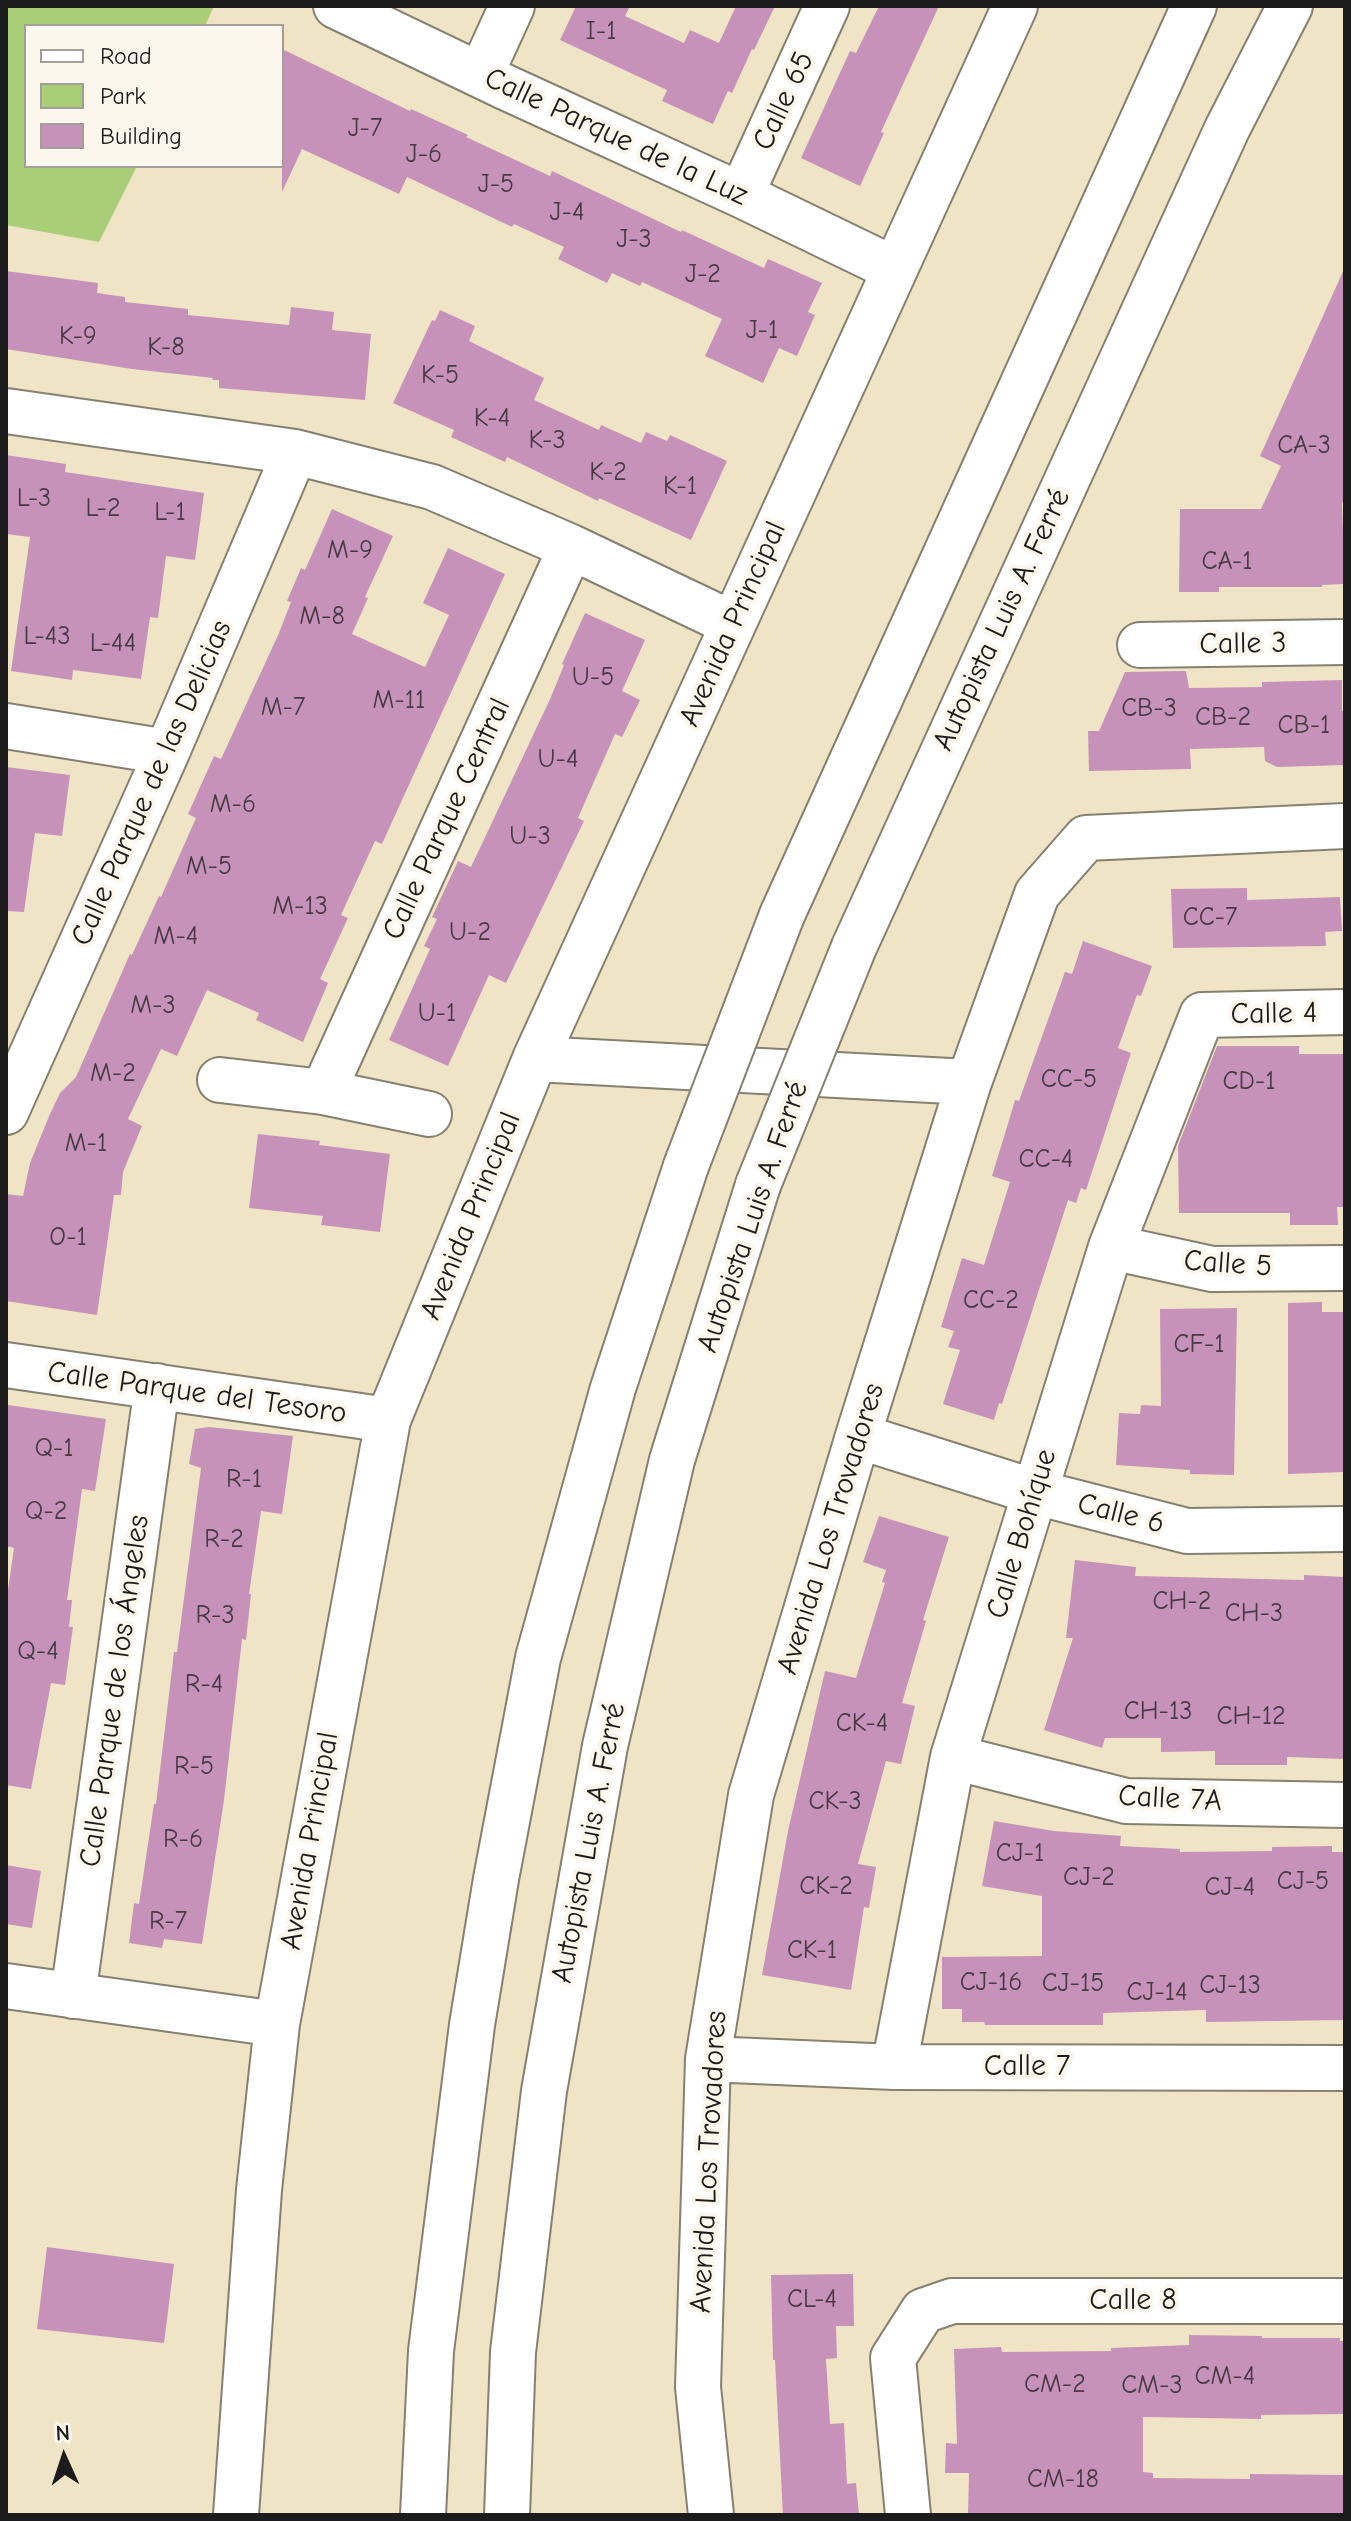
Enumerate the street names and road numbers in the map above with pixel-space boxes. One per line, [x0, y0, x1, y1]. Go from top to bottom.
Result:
street label: Calle 65 [746, 46, 822, 156]
street label: Calle Parque de la Luz [479, 60, 753, 214]
street label: Autopista Luis A. Ferré [926, 483, 1078, 757]
street label: Avenida Principal [672, 516, 794, 732]
street label: Calle Parque de las Delicias [64, 615, 240, 951]
street label: Calle 3 [1199, 625, 1287, 663]
street label: Calle Parque Central [375, 692, 519, 946]
street label: Calle 4 [1230, 995, 1318, 1033]
street label: Autopista Luis A. Ferré [690, 1077, 816, 1357]
street label: Avenida Principal [413, 1107, 529, 1325]
street label: Calle 5 [1183, 1243, 1273, 1285]
street label: Calle Parque del Tesoro [45, 1354, 349, 1432]
street label: Avenida Los Trovadores [770, 1379, 892, 1679]
street label: Calle Bohíque [979, 1445, 1065, 1623]
street label: Calle 6 [1074, 1486, 1168, 1542]
street label: Calle Parque de los Ángeles [72, 1513, 158, 1869]
street label: Autopista Luis A. Ferré [544, 1700, 634, 1986]
street label: Avenida Principal [273, 1729, 347, 1953]
street label: Calle 7A [1117, 1778, 1223, 1820]
street label: Avenida Los Trovadores [683, 2010, 735, 2314]
street label: Calle 7 [984, 2049, 1070, 2085]
street label: Calle 8 [1089, 2283, 1177, 2319]

